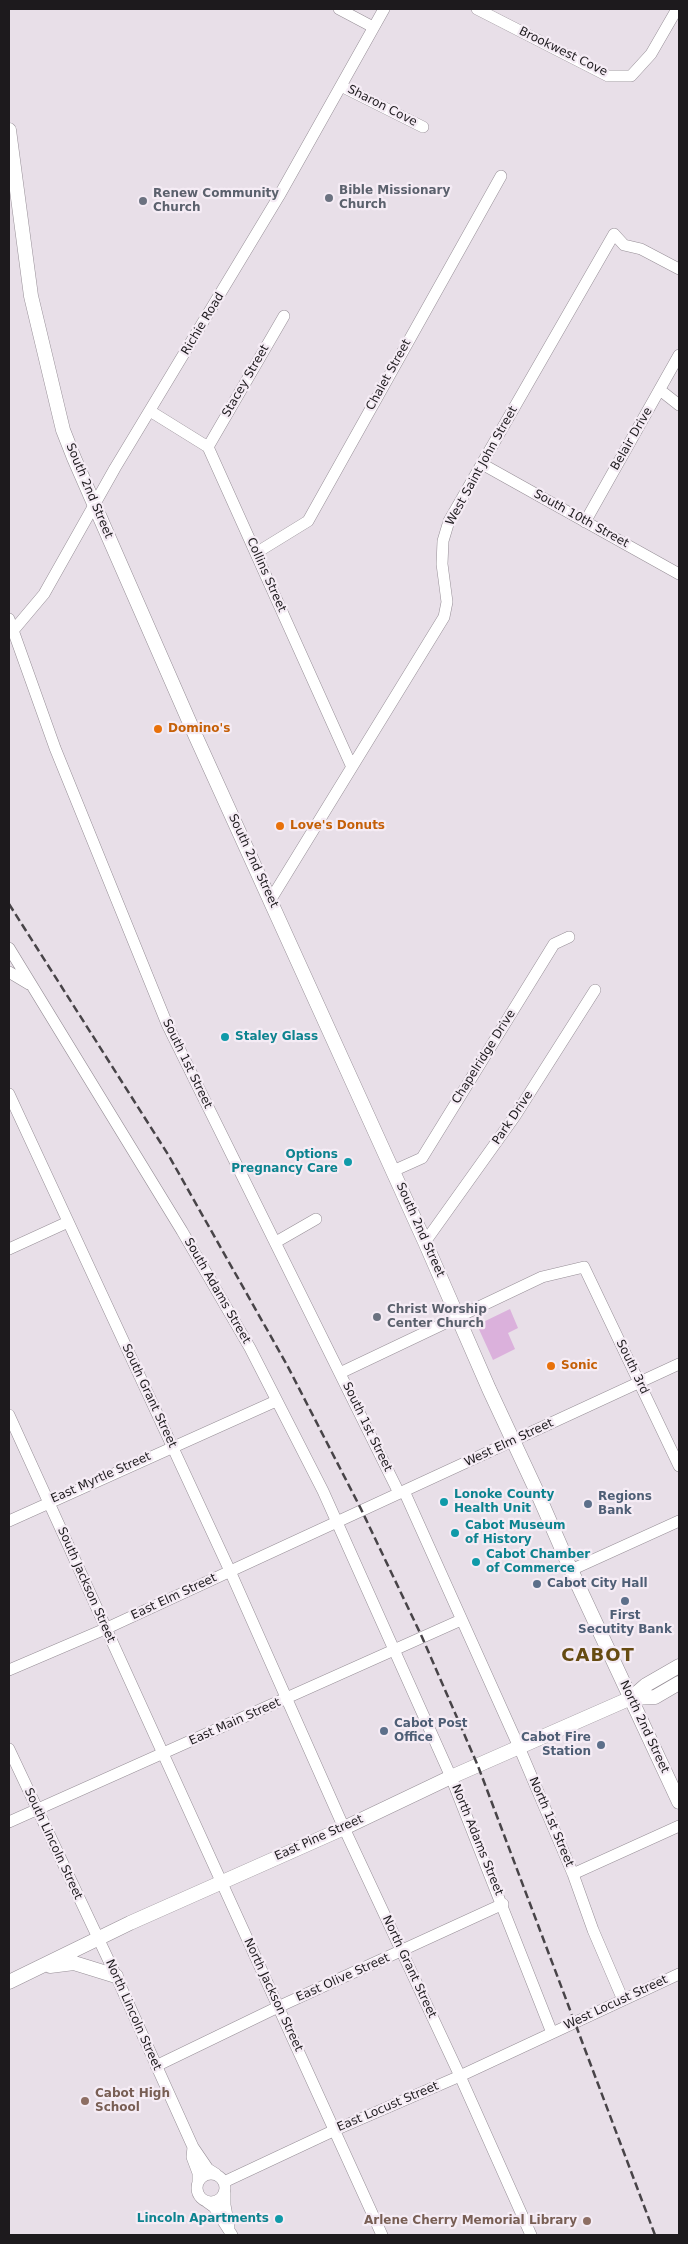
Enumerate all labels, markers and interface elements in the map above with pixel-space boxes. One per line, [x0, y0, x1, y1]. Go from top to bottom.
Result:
street label: Brookwest Cove [516, 24, 610, 80]
street label: Sharon Cove [345, 82, 419, 130]
place label: Bible Missionary Church [339, 184, 450, 212]
place label: Renew Community Church [153, 187, 279, 215]
marker: Bible Missionary Church [323, 192, 335, 204]
marker: Renew Community Church [137, 195, 149, 207]
street label: Richie Road [179, 290, 227, 358]
street label: Chalet Street [364, 337, 414, 413]
street label: Stacey Street [220, 342, 272, 420]
street label: West Saint John Street [443, 404, 521, 528]
street label: Belair Drive [608, 405, 656, 473]
street label: South 2nd Street [62, 441, 116, 541]
street label: South 10th Street [531, 487, 631, 551]
street label: Collins Street [243, 536, 289, 614]
place label: Domino's [168, 722, 230, 736]
marker: Domino's [152, 723, 164, 735]
street label: South 2nd Street [225, 812, 281, 910]
place label: Love's Donuts [290, 819, 385, 833]
marker: Love's Donuts [274, 820, 286, 832]
street label: Chapelridge Drive [449, 1007, 519, 1107]
street label: South 1st Street [159, 1017, 215, 1111]
place label: Staley Glass [235, 1030, 318, 1044]
marker: Staley Glass [219, 1031, 231, 1043]
street label: Park Drive [490, 1088, 536, 1148]
place label: Options Pregnancy Care [231, 1148, 338, 1176]
marker: Options Pregnancy Care [342, 1156, 354, 1168]
street label: South 2nd Street [393, 1181, 447, 1279]
street label: South Adams Street [181, 1235, 253, 1347]
place label: Christ Worship Center Church [387, 1303, 487, 1331]
marker: Christ Worship Center Church [371, 1311, 383, 1323]
street label: South 3rd [613, 1337, 651, 1397]
street label: South Grant Street [119, 1342, 179, 1450]
place label: Sonic [561, 1359, 598, 1373]
marker: Sonic [545, 1360, 557, 1372]
street label: South 1st Street [339, 1380, 395, 1474]
street label: West Elm Street [462, 1416, 556, 1470]
street label: East Myrtle Street [49, 1450, 153, 1506]
place label: Lonoke County Health Unit [454, 1488, 554, 1516]
place label: Regions Bank [598, 1490, 652, 1518]
marker: Lonoke County Health Unit [438, 1496, 450, 1508]
marker: Regions Bank [582, 1498, 594, 1510]
place label: Cabot Museum of History [465, 1519, 565, 1547]
street label: South Jackson Street [54, 1525, 118, 1645]
marker: Cabot Museum of History [449, 1527, 461, 1539]
place label: Cabot Chamber of Commerce [486, 1548, 590, 1576]
marker: Cabot Chamber of Commerce [470, 1556, 482, 1568]
street label: East Elm Street [129, 1571, 219, 1623]
place label: Cabot City Hall [547, 1577, 648, 1591]
marker: Cabot City Hall [531, 1578, 543, 1590]
marker: First Secutity Bank [619, 1595, 631, 1607]
place label: First Secutity Bank [578, 1609, 672, 1637]
district label: CABOT [561, 1645, 635, 1667]
street label: North 2nd Street [616, 1678, 672, 1776]
street label: East Main Street [187, 1695, 283, 1749]
place label: Cabot Post Office [394, 1717, 468, 1745]
marker: Cabot Post Office [378, 1725, 390, 1737]
place label: Cabot Fire Station [521, 1731, 591, 1759]
marker: Cabot Fire Station [595, 1739, 607, 1751]
street label: North 1st Street [526, 1775, 576, 1869]
street label: North Adams Street [448, 1782, 506, 1898]
street label: South Lincoln Street [21, 1786, 85, 1902]
street label: East Pine Street [273, 1812, 365, 1864]
street label: North Grant Street [379, 1913, 439, 2021]
street label: North Jackson Street [240, 1936, 306, 2054]
street label: East Olive Street [294, 1951, 392, 2005]
street label: North Lincoln Street [102, 1957, 164, 2073]
street label: West Locust Street [562, 1973, 670, 2033]
street label: East Locust Street [335, 2079, 441, 2135]
place label: Cabot High School [95, 2087, 170, 2115]
marker: Cabot High School [79, 2095, 91, 2107]
place label: Lincoln Apartments [137, 2212, 269, 2226]
marker: Lincoln Apartments [273, 2213, 285, 2225]
place label: Arlene Cherry Memorial Library [364, 2214, 577, 2228]
marker: Arlene Cherry Memorial Library [581, 2215, 593, 2227]

